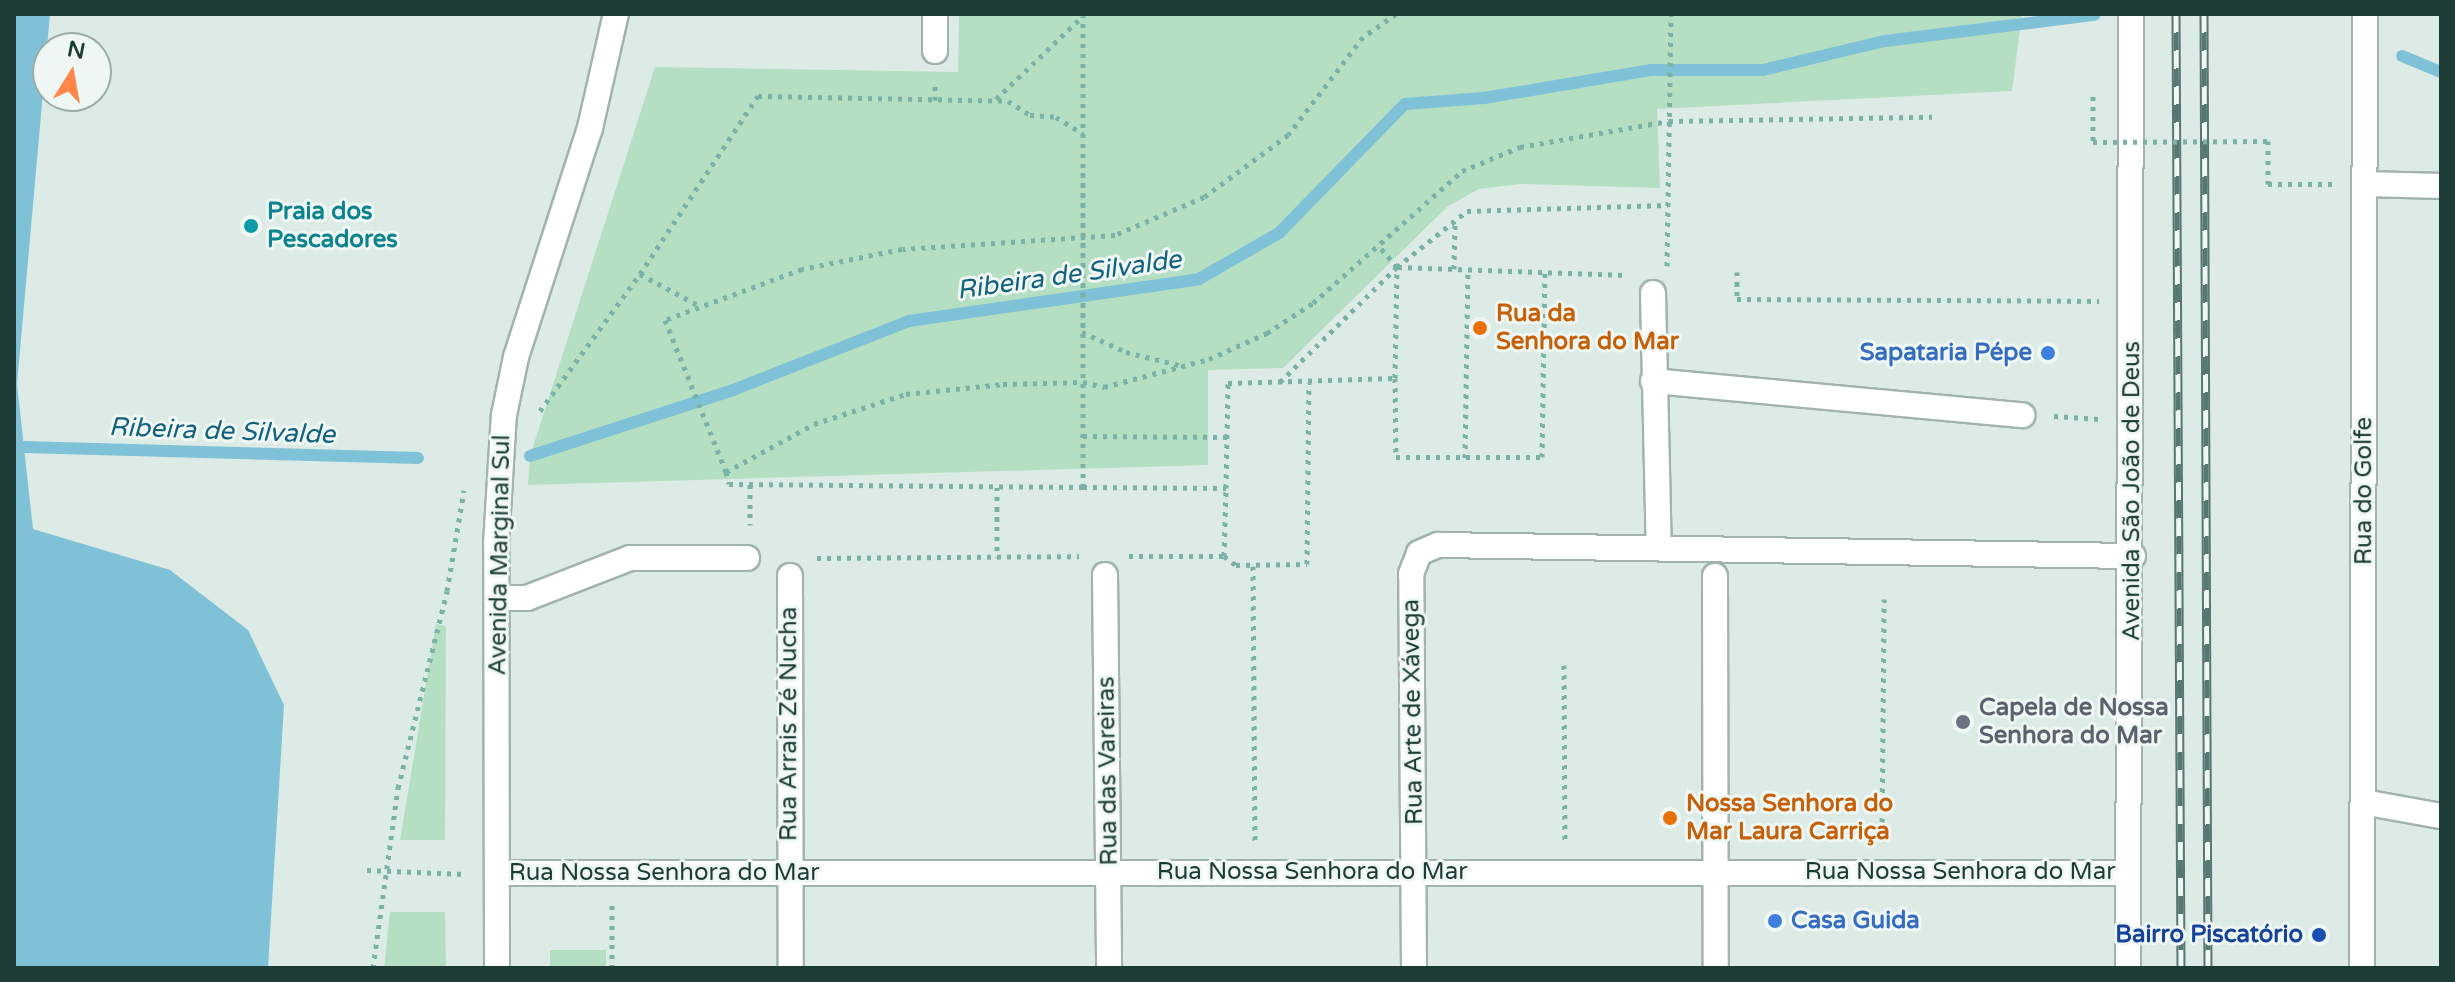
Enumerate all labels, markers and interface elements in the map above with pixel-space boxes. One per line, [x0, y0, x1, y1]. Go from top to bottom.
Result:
north arrow [32, 32, 112, 112]
text: N [65, 36, 87, 65]
place label: Praia dos Pescadores [267, 198, 398, 254]
marker: Praia dos Pescadores [242, 217, 260, 235]
water label: Ribeira de Silvalde [955, 244, 1183, 306]
place label: Rua da Senhora do Mar [1496, 300, 1679, 356]
marker: Rua da Senhora do Mar [1471, 319, 1489, 337]
place label: Sapataria Pépe [1860, 339, 2032, 367]
street label: Avenida São João de Deus [2118, 341, 2146, 641]
marker: Sapataria Pépe [2039, 344, 2057, 362]
water label: Ribeira de Silvalde [108, 411, 336, 451]
street label: Rua do Golfe [2350, 417, 2378, 565]
street label: Avenida Marginal Sul [484, 434, 516, 676]
street label: Rua Arte de Xávega [1397, 599, 1429, 825]
street label: Rua Arrais Zé Nucha [775, 607, 803, 841]
street label: Rua das Vareiras [1092, 676, 1124, 866]
place label: Capela de Nossa Senhora do Mar [1979, 694, 2169, 750]
marker: Capela de Nossa Senhora do Mar [1954, 713, 1972, 731]
place label: Nossa Senhora do Mar Laura Carriça [1686, 790, 1893, 846]
marker: Nossa Senhora do Mar Laura Carriça [1661, 809, 1679, 827]
street label: Rua Nossa Senhora do Mar [1157, 858, 1467, 886]
street label: Rua Nossa Senhora do Mar [1805, 858, 2115, 886]
street label: Rua Nossa Senhora do Mar [509, 859, 819, 887]
place label: Casa Guida [1791, 907, 1920, 935]
marker: Casa Guida [1766, 912, 1784, 930]
place label: Bairro Piscatório [2115, 921, 2303, 949]
marker: Bairro Piscatório [2310, 926, 2328, 944]

